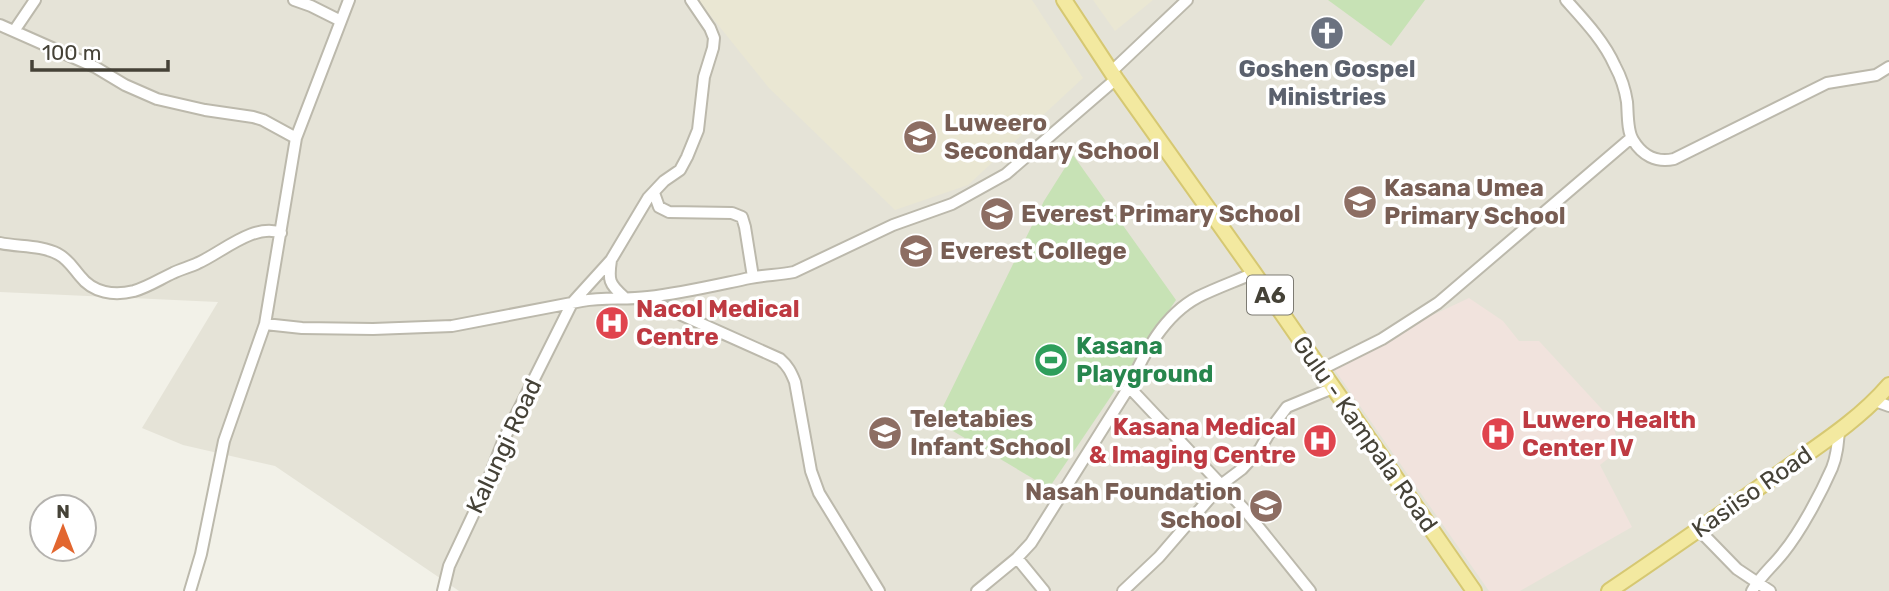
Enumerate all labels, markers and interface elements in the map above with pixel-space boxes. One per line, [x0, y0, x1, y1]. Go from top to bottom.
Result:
church icon: Goshen Gospel Ministries [1308, 14, 1346, 52]
scale bar [32, 28, 168, 72]
text: 100 m [42, 40, 101, 65]
place label: Goshen Gospel Ministries [1238, 55, 1416, 111]
place label: Luweero Secondary School [944, 109, 1159, 165]
school or university icon: Luweero Secondary School [901, 118, 939, 156]
place label: Kasana Umea Primary School [1384, 174, 1566, 230]
school or university icon: Kasana Umea Primary School [1341, 183, 1379, 221]
school or university icon: Everest Primary School [978, 195, 1016, 233]
place label: Everest Primary School [1021, 200, 1301, 228]
school or university icon: Everest College [897, 232, 935, 270]
place label: Everest College [940, 237, 1127, 265]
road number: A6 [1247, 276, 1293, 314]
place label: Nacol Medical Centre [636, 295, 800, 351]
hospital icon: Nacol Medical Centre [593, 304, 631, 342]
street label: Gulu - Kampala Road [1287, 331, 1443, 537]
place label: Kasana Playground [1076, 332, 1213, 388]
sports icon: Kasana Playground [1032, 341, 1070, 379]
street label: Kalungi Road [461, 374, 547, 518]
place label: Teletabies Infant School [910, 405, 1071, 461]
place label: Luwero Health Center IV [1522, 406, 1696, 462]
place label: Kasana Medical & Imaging Centre [1089, 413, 1296, 469]
school or university icon: Teletabies Infant School [866, 414, 904, 452]
hospital icon: Luwero Health Center IV [1479, 415, 1517, 453]
hospital icon: Kasana Medical & Imaging Centre [1301, 422, 1339, 460]
street label: Kasiiso Road [1687, 440, 1817, 544]
place label: Nasah Foundation School [1025, 478, 1242, 534]
school or university icon: Nasah Foundation School [1247, 487, 1285, 525]
north arrow [28, 493, 98, 563]
text: N [56, 500, 70, 523]

